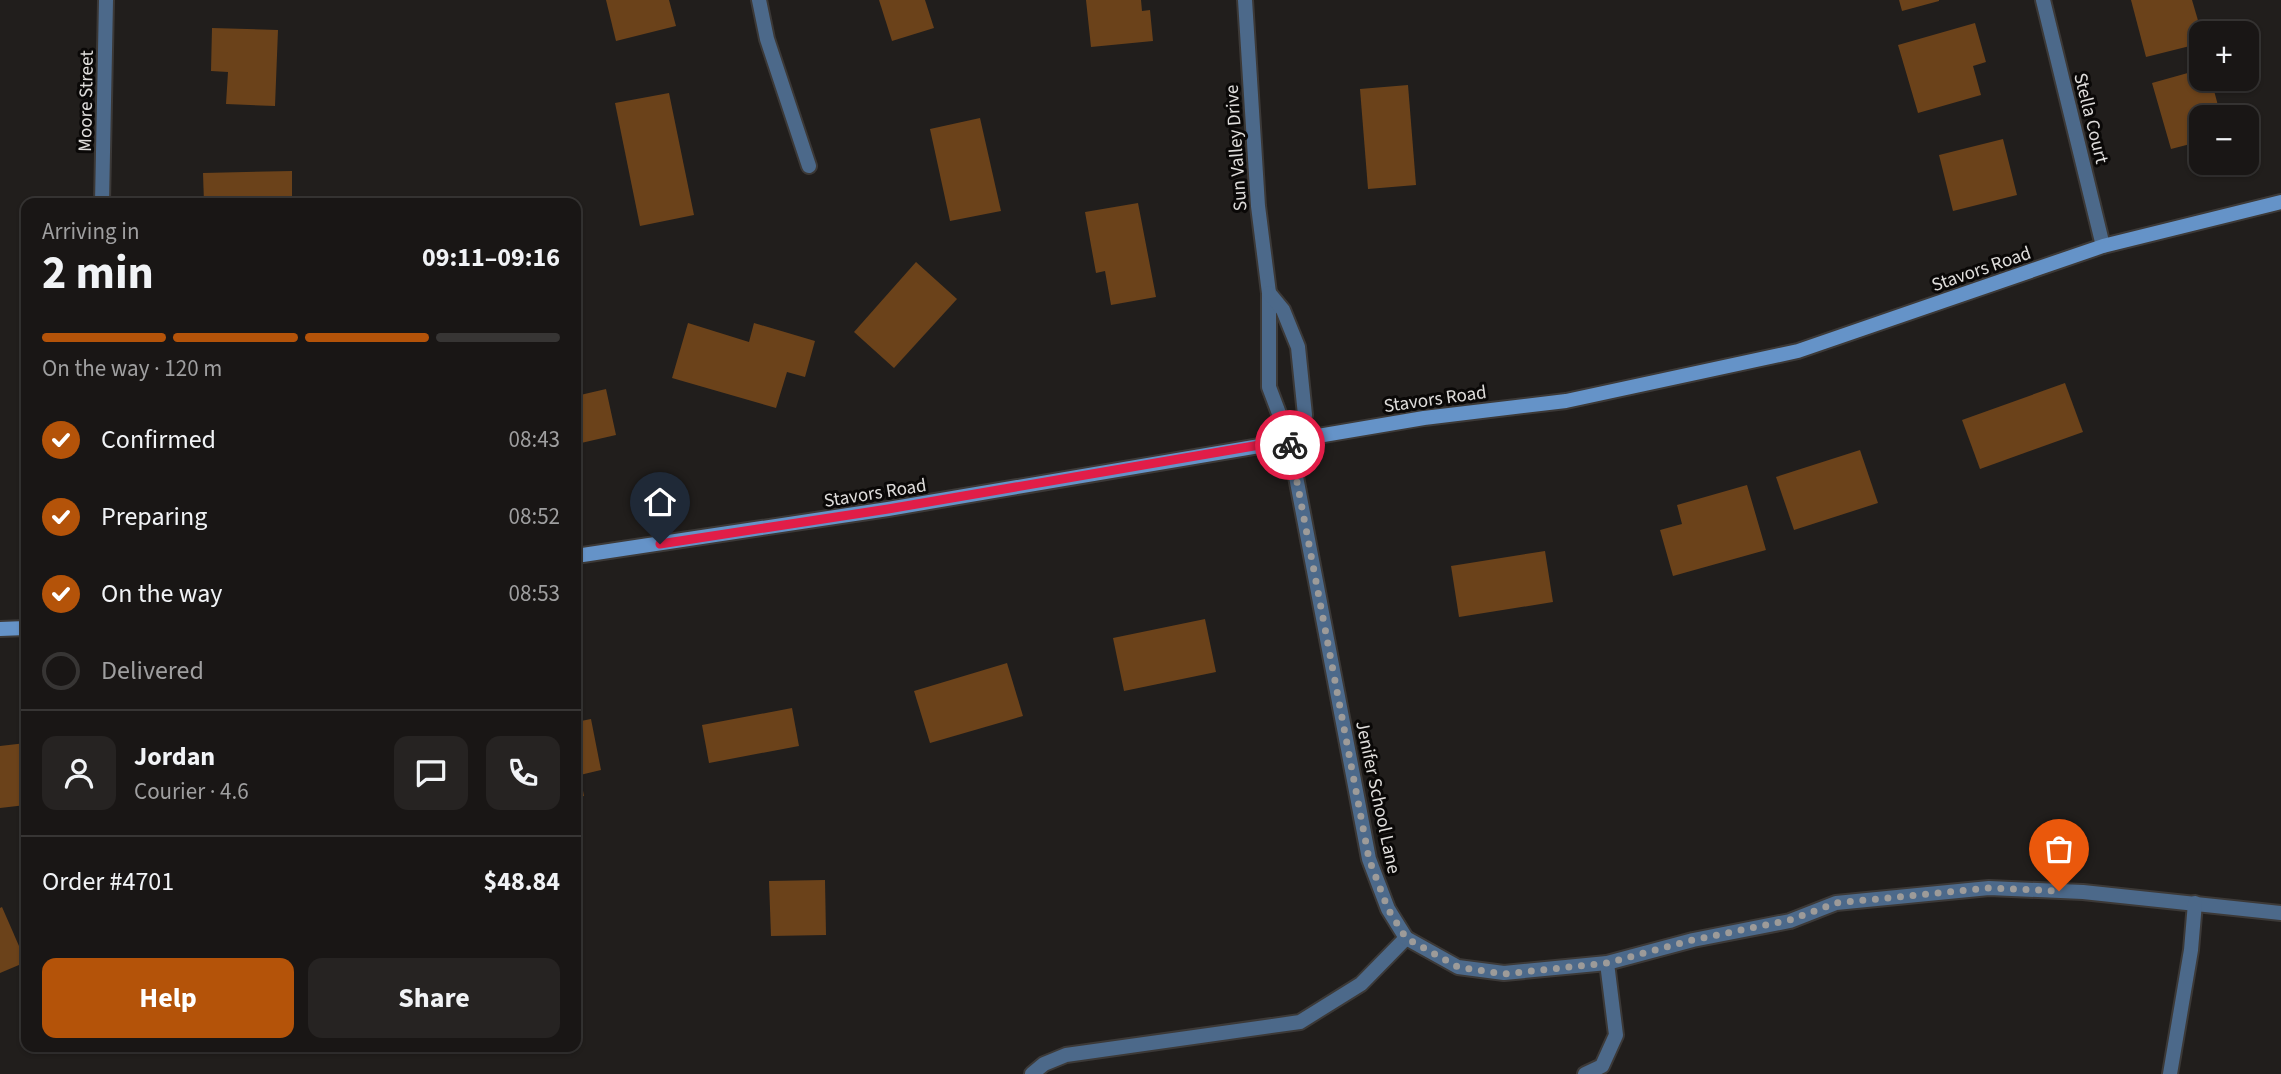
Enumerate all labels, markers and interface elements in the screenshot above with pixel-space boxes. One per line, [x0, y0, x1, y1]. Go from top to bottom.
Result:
map controls [2189, 21, 2259, 175]
button: + [2189, 21, 2259, 91]
street label: Moore Street [72, 49, 101, 152]
street label: Stella Court [2066, 70, 2115, 167]
street label: Sun Valley Drive [1219, 84, 1254, 212]
button: − [2189, 105, 2259, 175]
text: Arriving in [42, 215, 140, 248]
text: 09:11–09:16 [422, 239, 560, 276]
street label: Stavors Road [1928, 240, 2035, 299]
text: 2 min [42, 241, 154, 306]
text: On the way · 120 m [42, 352, 222, 385]
street label: Stavors Road [1382, 379, 1488, 420]
courier [1255, 410, 1325, 480]
icon: check [42, 421, 80, 459]
text: Confirmed [101, 421, 216, 458]
text: 08:43 [509, 423, 560, 456]
icon: bike [1271, 426, 1309, 464]
pin [630, 472, 690, 544]
street label: Stavors Road [822, 472, 928, 515]
icon: home [641, 483, 679, 521]
icon: check [42, 498, 80, 536]
text: Preparing [101, 498, 207, 535]
text: 08:52 [509, 500, 560, 533]
icon: check [42, 575, 80, 613]
text: On the way [101, 575, 222, 612]
text: 08:53 [509, 577, 560, 610]
text: Delivered [101, 652, 204, 689]
street label: Jenifer School Lane [1348, 718, 1407, 876]
button: person [42, 736, 116, 810]
button: chat [394, 736, 468, 810]
button: phone [486, 736, 560, 810]
text: Jordan [134, 738, 215, 775]
text: Courier · 4.6 [134, 775, 249, 808]
pin [2029, 819, 2089, 891]
icon: bag [2040, 830, 2078, 868]
text: Order #4701 [42, 863, 174, 900]
text: $48.84 [484, 863, 560, 900]
button: Help [42, 958, 294, 1038]
button: Share [308, 958, 560, 1038]

